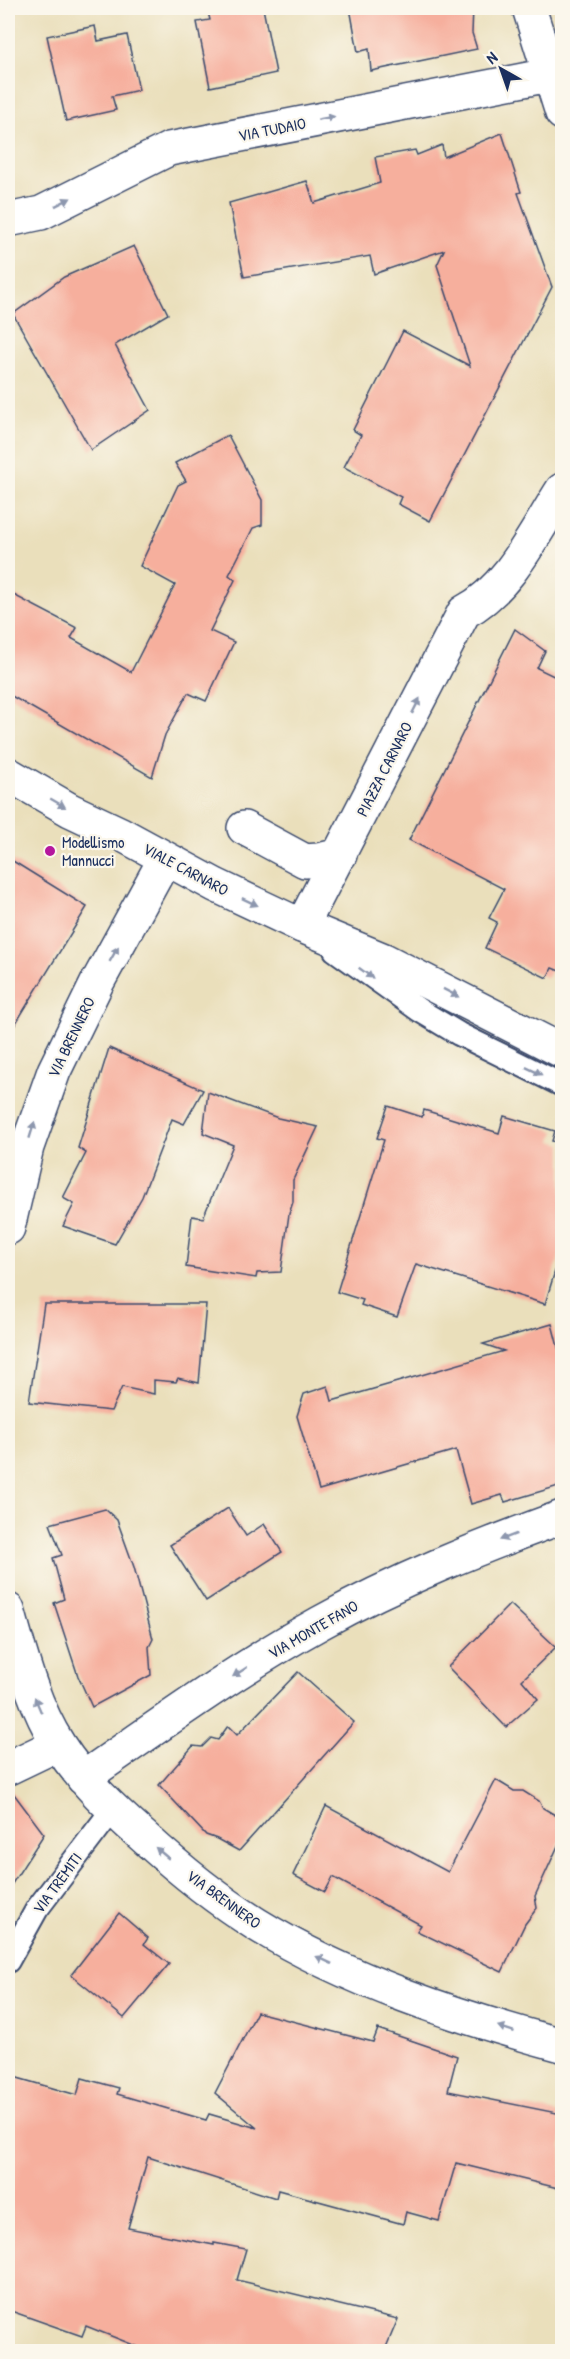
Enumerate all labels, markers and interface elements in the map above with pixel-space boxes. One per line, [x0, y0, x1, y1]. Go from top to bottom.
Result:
north arrow [471, 39, 531, 99]
text: N [481, 46, 502, 69]
street label: VIA TUDAIO [236, 112, 308, 146]
one-way arrow [317, 113, 336, 122]
one-way arrow [54, 197, 71, 207]
one-way arrow [411, 697, 421, 714]
street label: PIAZZA CARNARO [351, 718, 417, 820]
one-way arrow [50, 798, 66, 809]
place label: Modellismo Mannucci [62, 831, 125, 871]
street label: VIALE CARNARO [140, 837, 233, 901]
marker: Modellismo Mannucci [43, 844, 57, 858]
one-way arrow [242, 897, 259, 906]
one-way arrow [109, 945, 119, 962]
one-way arrow [358, 967, 374, 979]
one-way arrow [442, 989, 459, 998]
street label: VIA BRENNERO [42, 993, 100, 1081]
one-way arrow [526, 1066, 543, 1076]
one-way arrow [28, 1121, 37, 1139]
one-way arrow [499, 1533, 517, 1543]
street label: VIA MONTE FANO [264, 1594, 362, 1664]
one-way arrow [232, 1666, 248, 1677]
one-way arrow [33, 1695, 43, 1713]
one-way arrow [154, 1846, 170, 1859]
street label: VIA TREMITI [27, 1848, 87, 1918]
street label: VIA BRENNERO [182, 1865, 266, 1934]
one-way arrow [315, 1956, 332, 1965]
one-way arrow [497, 2024, 515, 2033]

